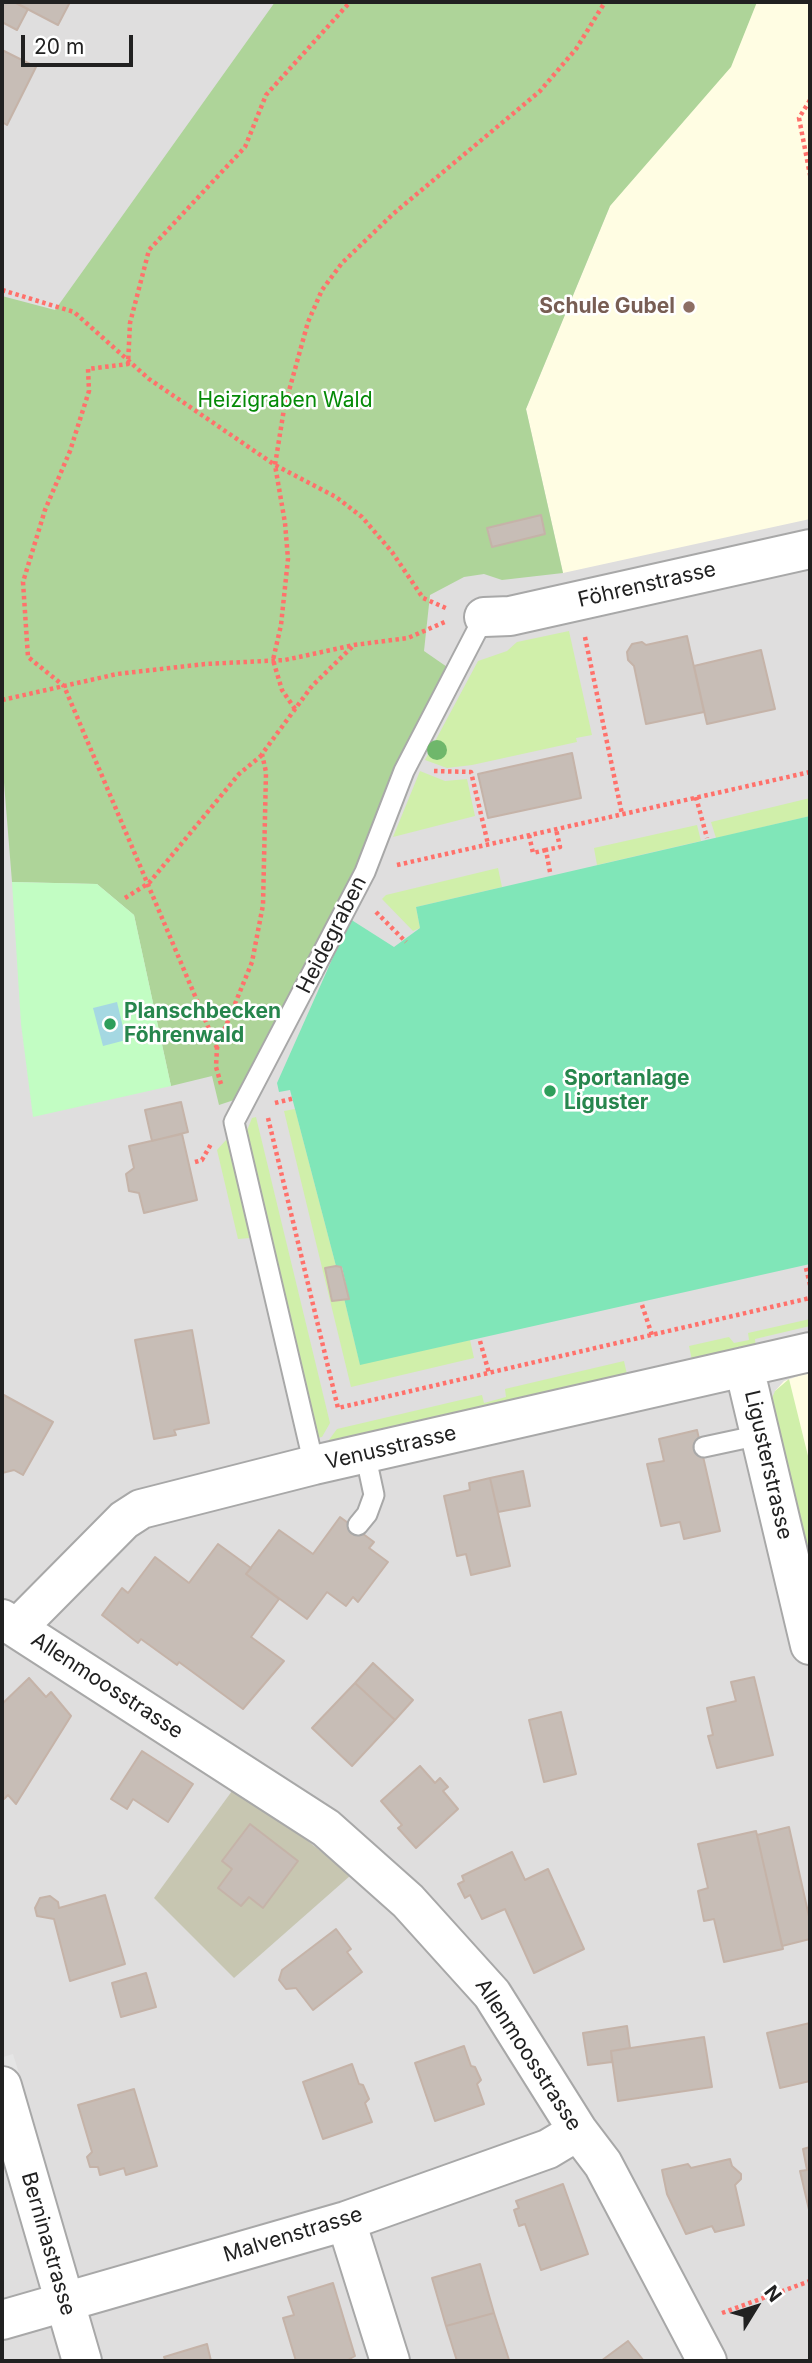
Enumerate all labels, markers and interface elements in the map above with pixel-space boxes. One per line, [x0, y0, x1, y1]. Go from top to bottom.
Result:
scale bar [24, 21, 136, 65]
text: 20 m [34, 34, 84, 59]
place label: Schule Gubel [539, 294, 675, 320]
marker: Schule Gubel [681, 299, 697, 315]
park label: Heizigraben Wald [198, 388, 372, 414]
street label: Föhrenstrasse [576, 557, 718, 613]
street label: Heidegraben [292, 872, 372, 998]
place label: Planschbecken Föhrenwald [124, 999, 281, 1049]
marker: Planschbecken Föhrenwald [102, 1016, 118, 1032]
place label: Sportanlage Liguster [564, 1066, 690, 1116]
marker: Sportanlage Liguster [542, 1083, 558, 1099]
street label: Ligusterstrasse [739, 1388, 797, 1542]
street label: Venusstrasse [323, 1421, 459, 1475]
street label: Allenmoosstrasse [26, 1627, 188, 1745]
street label: Allenmoosstrasse [469, 1974, 587, 2136]
street label: Berninastrasse [15, 2169, 81, 2319]
street label: Malvenstrasse [220, 2202, 366, 2268]
north arrow [721, 2272, 791, 2342]
text: N [759, 2281, 786, 2307]

